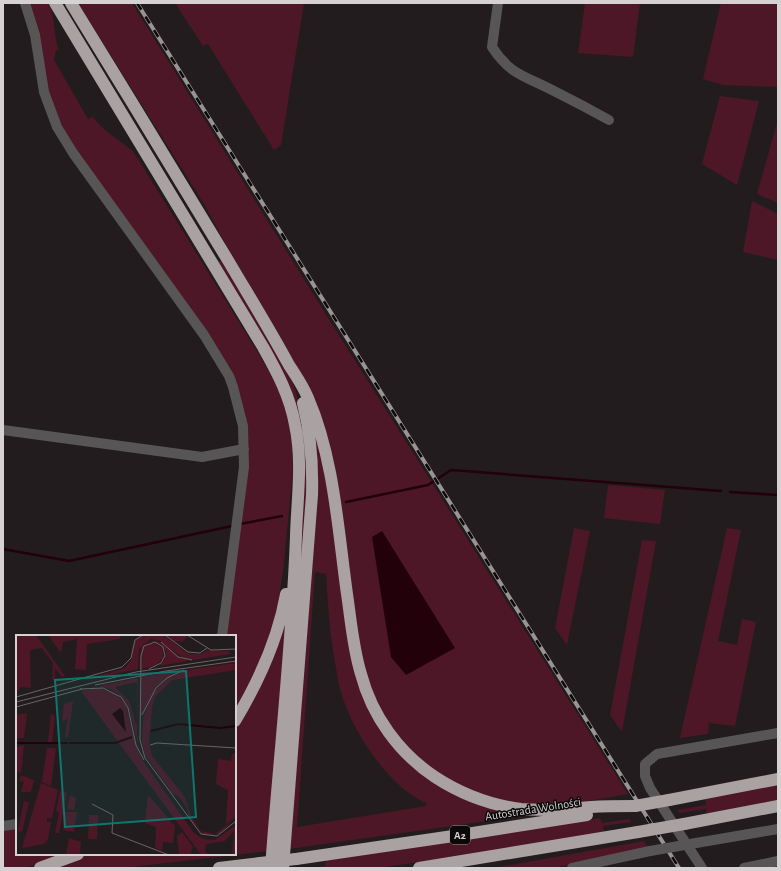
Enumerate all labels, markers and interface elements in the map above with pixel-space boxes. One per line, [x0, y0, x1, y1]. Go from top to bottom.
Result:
inset map [16, 635, 236, 855]
street label: Autostrada Wolności [484, 796, 582, 822]
road number: A2 [450, 826, 470, 844]

